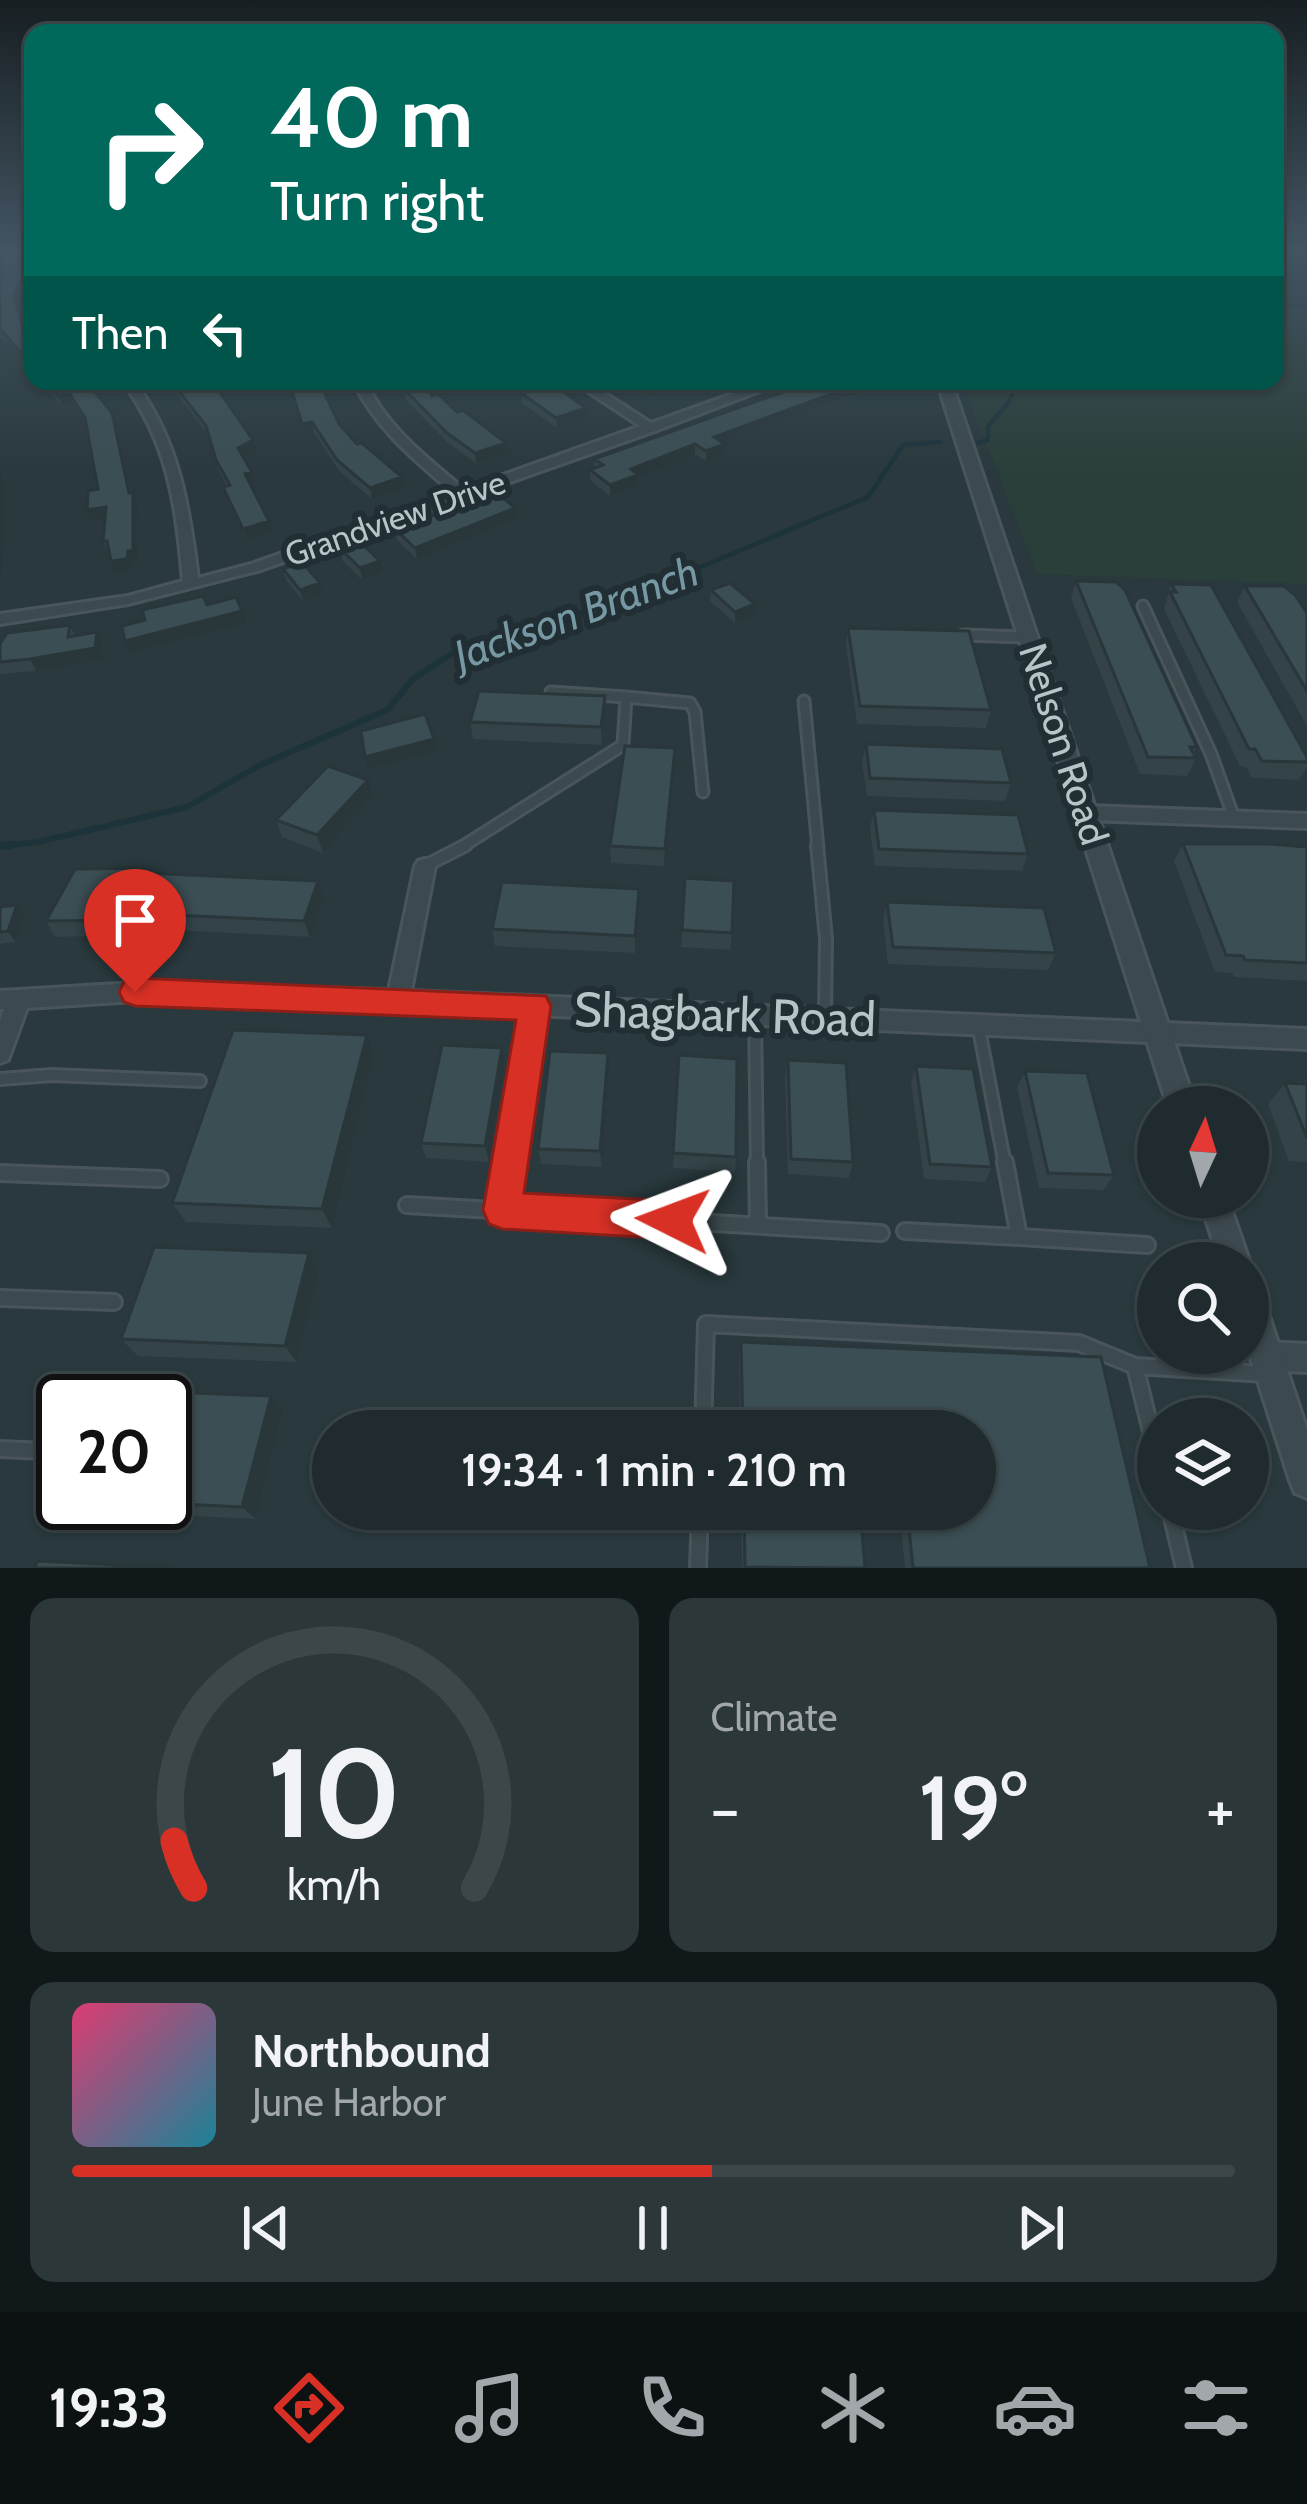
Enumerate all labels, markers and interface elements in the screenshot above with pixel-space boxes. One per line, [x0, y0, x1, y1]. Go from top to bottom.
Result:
text: 40 m [270, 66, 473, 168]
icon: right [72, 72, 228, 228]
text: Turn right [270, 168, 484, 234]
icon: left [192, 300, 258, 366]
text: Then [72, 306, 168, 360]
street label: Grandview Drive [280, 462, 510, 574]
water label: Jackson Branch [443, 545, 705, 683]
street label: Nelson Road [1009, 637, 1119, 851]
pin [84, 869, 186, 992]
icon: arrive [102, 887, 168, 953]
street label: Shagbark Road [573, 980, 877, 1048]
north arrow [1137, 1086, 1269, 1218]
map controls [1137, 1086, 1269, 1530]
position arrow [610, 1157, 736, 1283]
button: search [1137, 1242, 1269, 1374]
speed limit sign: 20 [36, 1374, 192, 1530]
button: layers [1137, 1398, 1269, 1530]
text: 19:34 · 1 min · 210 m [461, 1443, 847, 1497]
text: Climate [711, 1693, 837, 1741]
text: 10 [267, 1717, 401, 1868]
text: 19° [918, 1753, 1027, 1863]
text: − [711, 1768, 740, 1849]
text: + [1206, 1768, 1235, 1849]
text: km/h [287, 1859, 381, 1911]
text: Northbound [252, 2024, 491, 2078]
text: June Harbor [252, 2078, 446, 2126]
icon: previous [233, 2195, 299, 2261]
icon: pause [620, 2195, 686, 2261]
icon: next [1008, 2195, 1074, 2261]
icon: directions [267, 2366, 351, 2450]
icon: music [448, 2366, 532, 2450]
icon: phone [630, 2366, 714, 2450]
icon: climate [811, 2366, 895, 2450]
icon: car [993, 2366, 1077, 2450]
icon: filters [1174, 2366, 1258, 2450]
text: 19:33 [49, 2375, 169, 2441]

